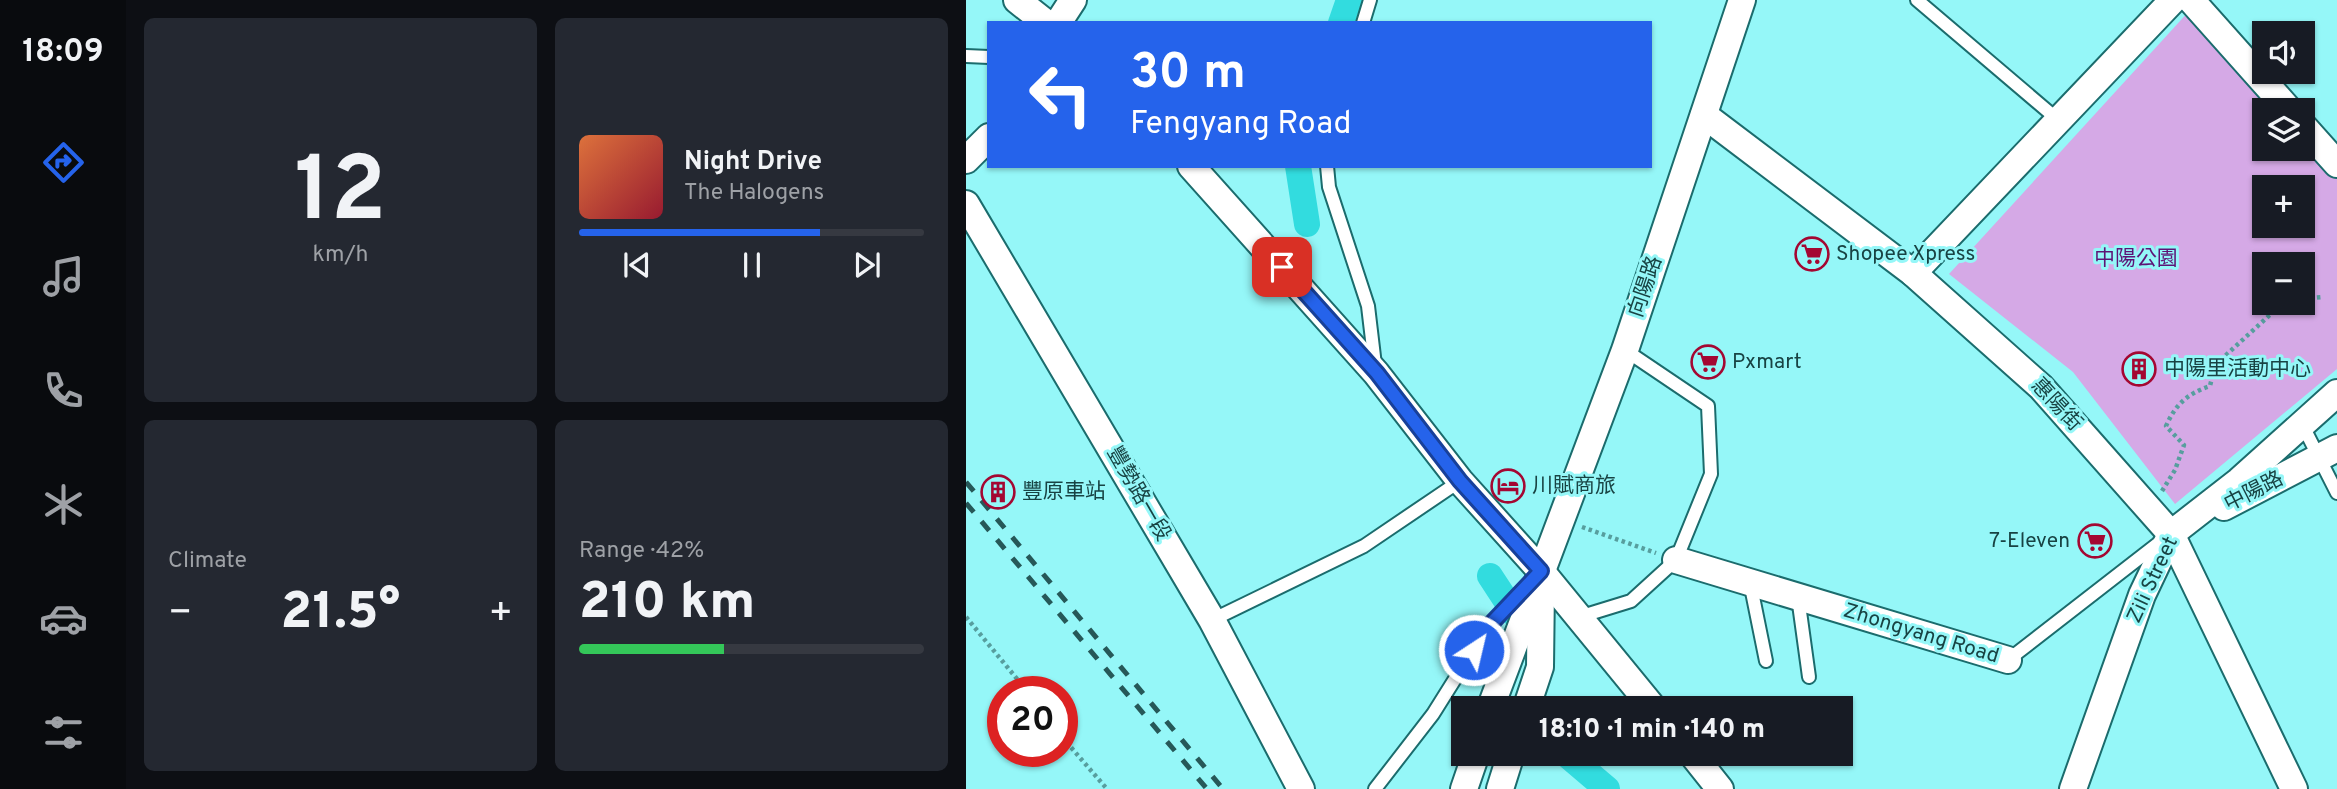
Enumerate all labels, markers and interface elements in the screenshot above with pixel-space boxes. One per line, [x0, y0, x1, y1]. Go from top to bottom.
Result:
map controls [2252, 21, 2315, 315]
button: sound [2252, 21, 2315, 84]
text: 18:09 [22, 33, 104, 73]
text: 30 m [1130, 44, 1246, 106]
icon: left [1015, 49, 1106, 140]
button: layers [2252, 98, 2315, 161]
text: Fengyang Road [1130, 105, 1351, 145]
icon: directions [39, 138, 88, 187]
text: 12 [294, 138, 387, 253]
text: Night Drive [684, 146, 822, 179]
button: + [2252, 175, 2315, 238]
text: The Halogens [684, 179, 824, 208]
supermarket icon: Shopee Xpress [1793, 235, 1831, 273]
pin [1252, 237, 1312, 297]
text: km/h [313, 241, 368, 270]
place label: Shopee Xpress [1836, 241, 1975, 268]
icon: previous [618, 246, 656, 284]
icon: pause [733, 246, 771, 284]
icon: next [848, 246, 886, 284]
park label: 中陽公園 [2094, 246, 2178, 273]
icon: arrive [1263, 248, 1301, 286]
icon: music [39, 252, 88, 301]
button: − [2252, 252, 2315, 315]
street label: 向陽路 [1623, 253, 1669, 321]
supermarket icon: Pxmart [1689, 343, 1727, 381]
place label: Pxmart [1732, 349, 1802, 376]
building icon: 中陽里活動中心 [2120, 350, 2158, 388]
place label: 中陽里活動中心 [2164, 356, 2311, 383]
icon: phone [39, 366, 88, 415]
street label: 惠陽街 [2025, 373, 2087, 437]
street label: 豐勢路一段 [1100, 442, 1176, 546]
street label: 中陽路 [2220, 466, 2288, 518]
hotel icon: 川賦商旅 [1489, 467, 1527, 505]
building icon: 豐原車站 [979, 473, 1017, 511]
place label: 川賦商旅 [1532, 473, 1616, 500]
place label: 豐原車站 [1022, 479, 1106, 506]
icon: climate [39, 480, 88, 529]
supermarket icon: 7-Eleven [2076, 522, 2114, 560]
place label: 7-Eleven [1989, 528, 2070, 555]
street label: Zili Street [2121, 532, 2185, 628]
text: Range · 42% [579, 537, 704, 566]
text: Climate [168, 547, 247, 576]
text: 210 km [579, 571, 755, 637]
text: 21.5° [281, 581, 400, 647]
text: − [168, 590, 193, 639]
text: + [488, 590, 513, 639]
icon: car [39, 594, 88, 643]
street label: Zhongyang Road [1840, 598, 2002, 670]
position arrow [1437, 613, 1511, 687]
speed limit sign: 20 [987, 676, 1078, 767]
icon: filters [39, 708, 88, 757]
text: 18:10 · 1 min · 140 m [1539, 714, 1765, 747]

